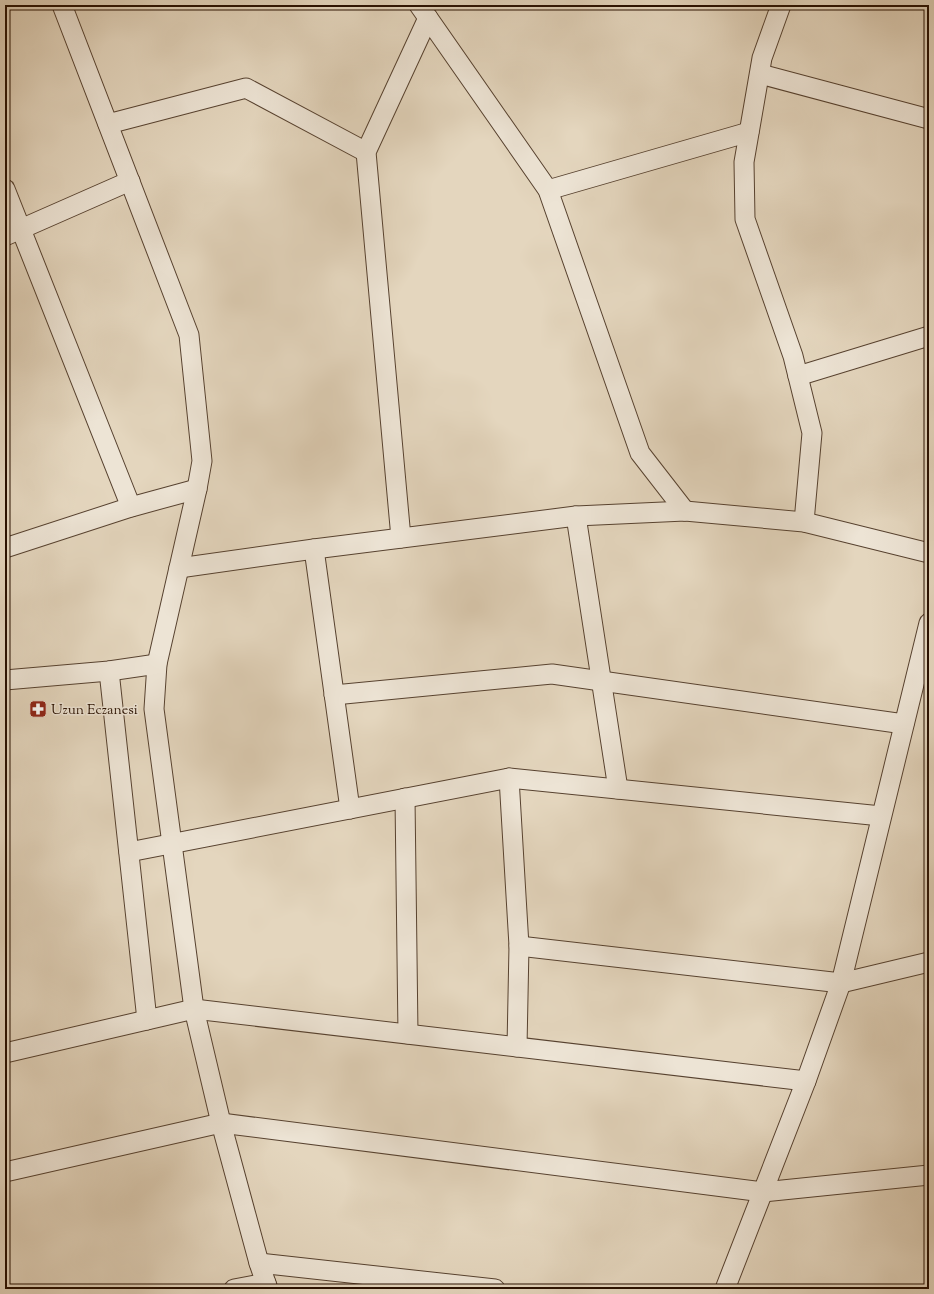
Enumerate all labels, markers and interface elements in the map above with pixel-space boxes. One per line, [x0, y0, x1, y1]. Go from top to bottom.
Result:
pharmacy icon: Uzun Eczanesi [28, 699, 48, 719]
place label: Uzun Eczanesi [51, 701, 138, 721]

